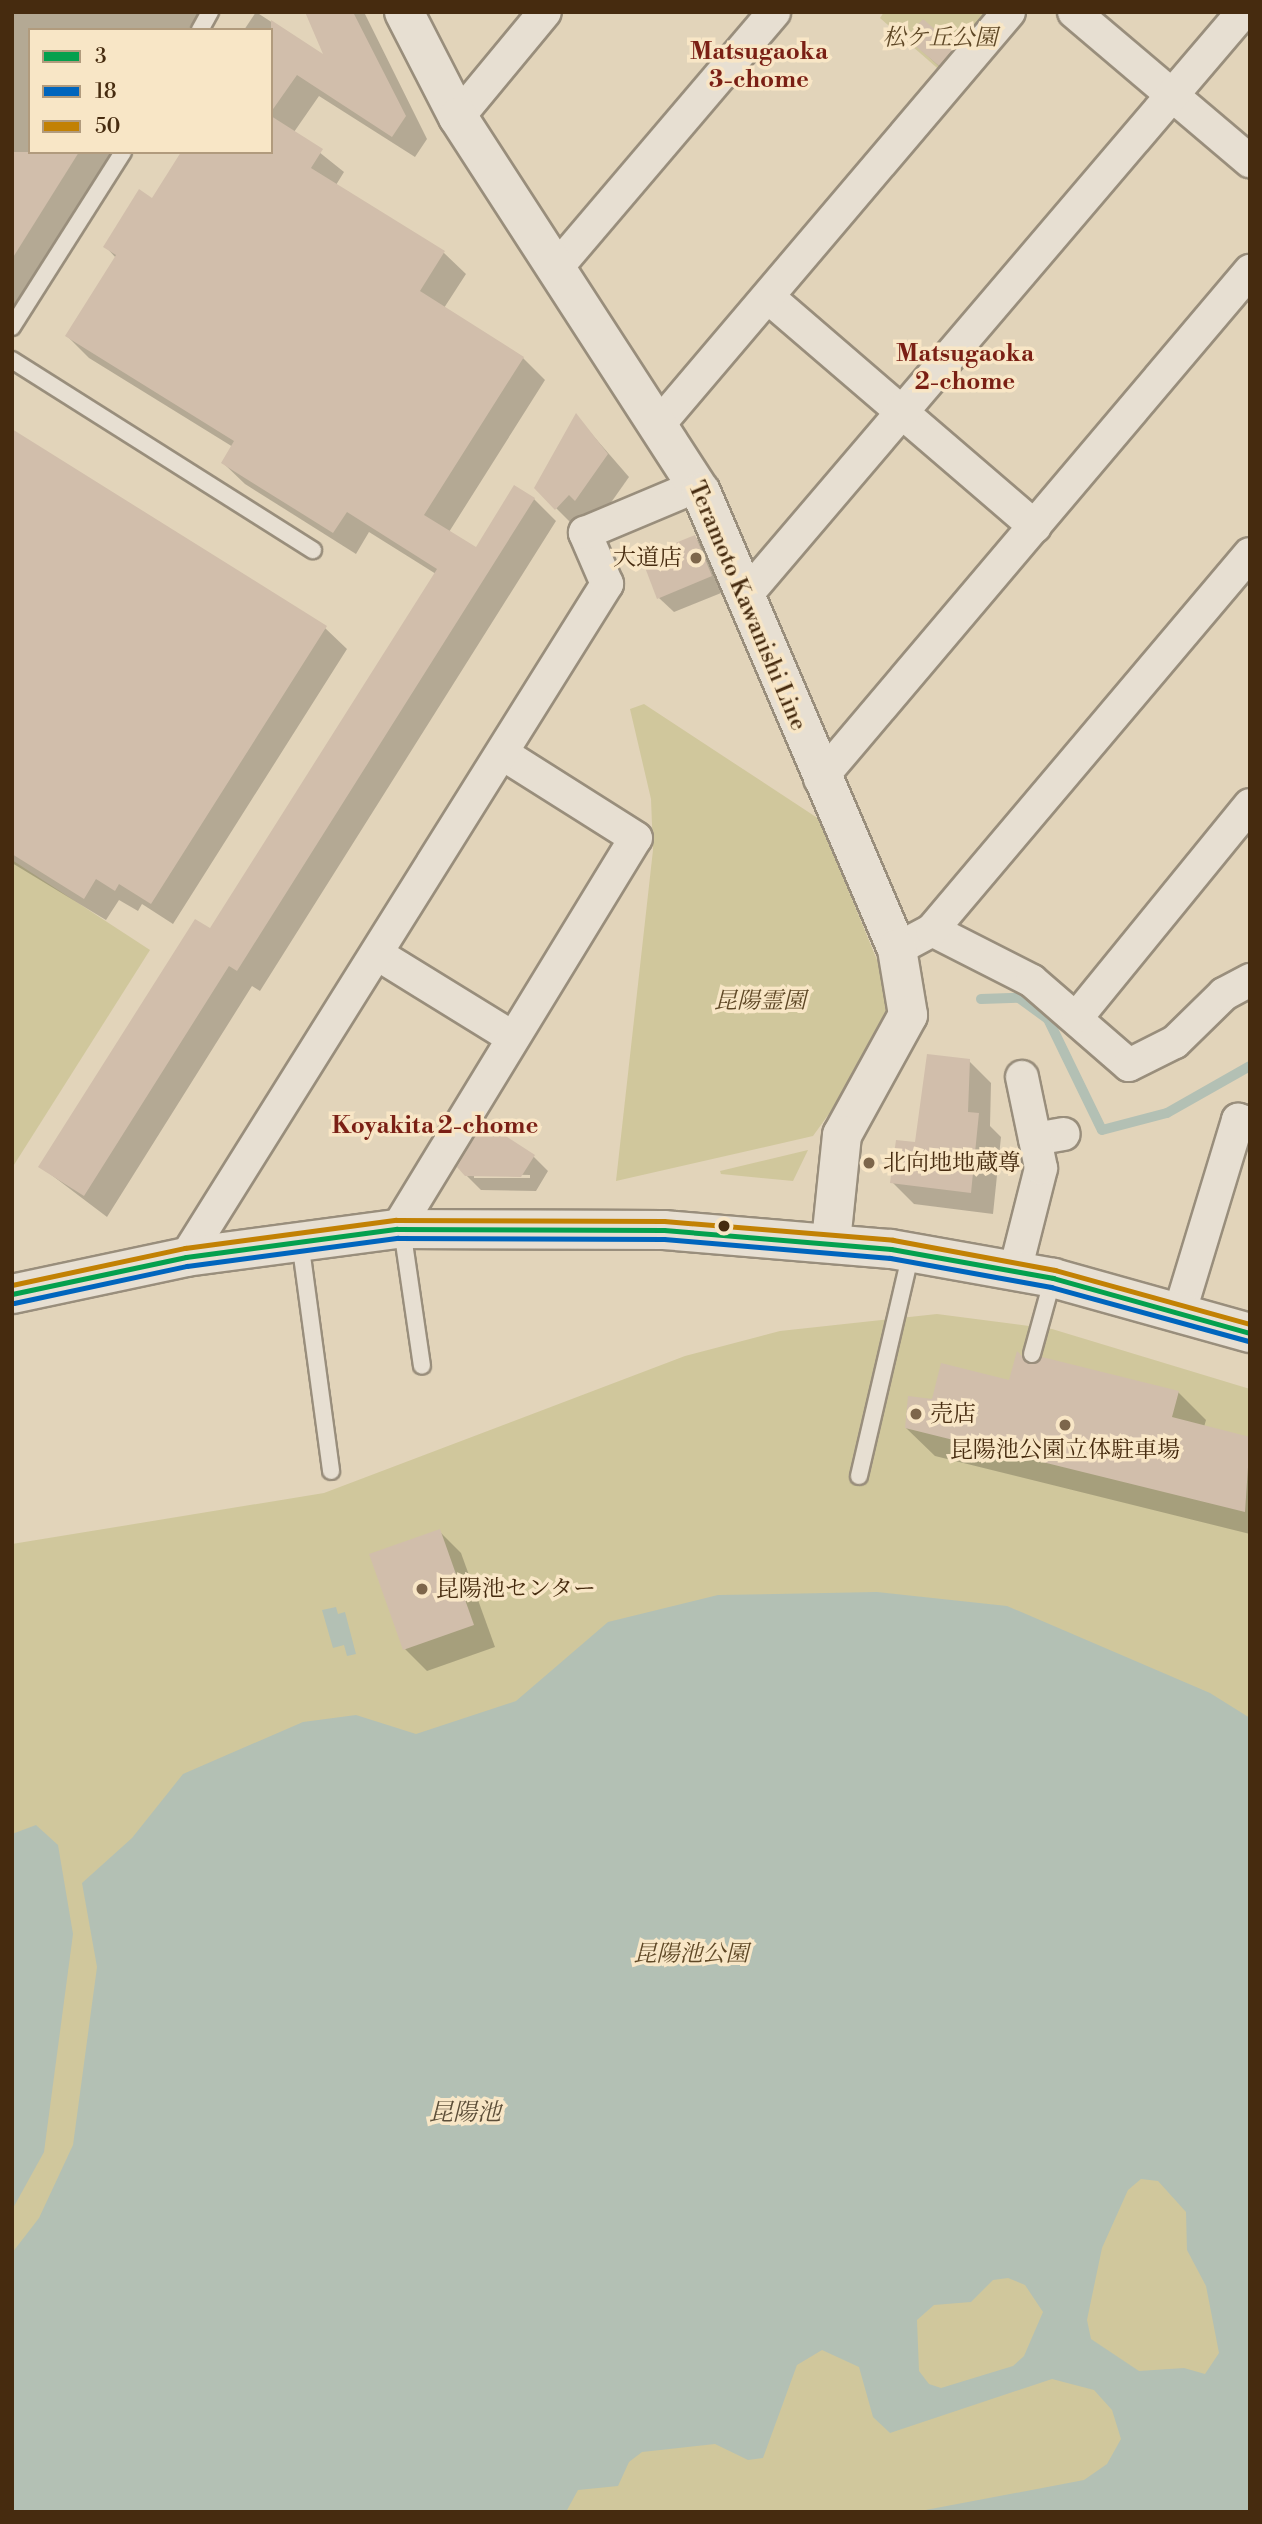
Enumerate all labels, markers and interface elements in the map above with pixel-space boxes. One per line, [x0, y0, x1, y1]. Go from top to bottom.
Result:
park label: 松ケ丘公園 [883, 24, 997, 52]
legend [28, 28, 273, 154]
district label: Matsugaoka 3-chome [690, 39, 828, 95]
text: 3 [95, 44, 107, 70]
text: 18 [95, 79, 117, 105]
text: 50 [95, 114, 121, 140]
district label: Matsugaoka 2-chome [896, 341, 1034, 397]
street label: Teramoto Kawanishi Line [682, 477, 812, 735]
place label: 大道店 [613, 544, 682, 572]
marker: 大道店 [688, 550, 704, 566]
park label: 昆陽霊園 [714, 987, 806, 1015]
district label: Koyakita 2-chome [332, 1113, 538, 1141]
place label: 北向地地蔵尊 [883, 1149, 1021, 1177]
marker: 北向地地蔵尊 [861, 1155, 877, 1171]
unlabelled marker [717, 1219, 731, 1233]
place label: 売店 [930, 1400, 976, 1428]
marker: 売店 [908, 1406, 924, 1422]
marker: 昆陽池公園立体駐車場 [1057, 1417, 1073, 1433]
place label: 昆陽池公園立体駐車場 [950, 1436, 1180, 1464]
place label: 昆陽池センター [436, 1575, 597, 1603]
marker: 昆陽池センター [414, 1581, 430, 1597]
park label: 昆陽池公園 [634, 1940, 748, 1968]
water label: 昆陽池 [429, 2100, 501, 2128]

